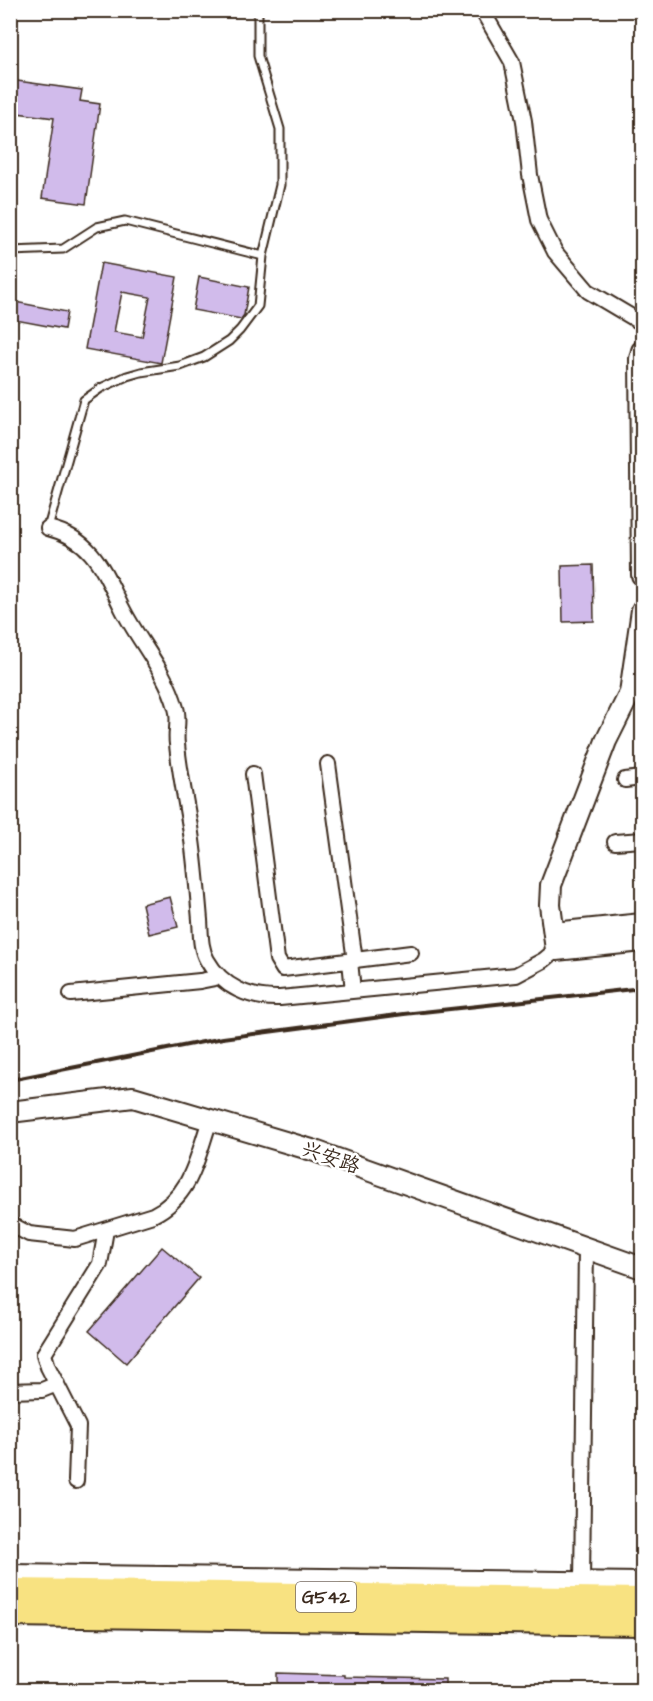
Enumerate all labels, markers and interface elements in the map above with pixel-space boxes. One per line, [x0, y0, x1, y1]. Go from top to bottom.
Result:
street label: 兴安路 [298, 1135, 365, 1181]
road number: G542 [296, 1582, 356, 1612]

